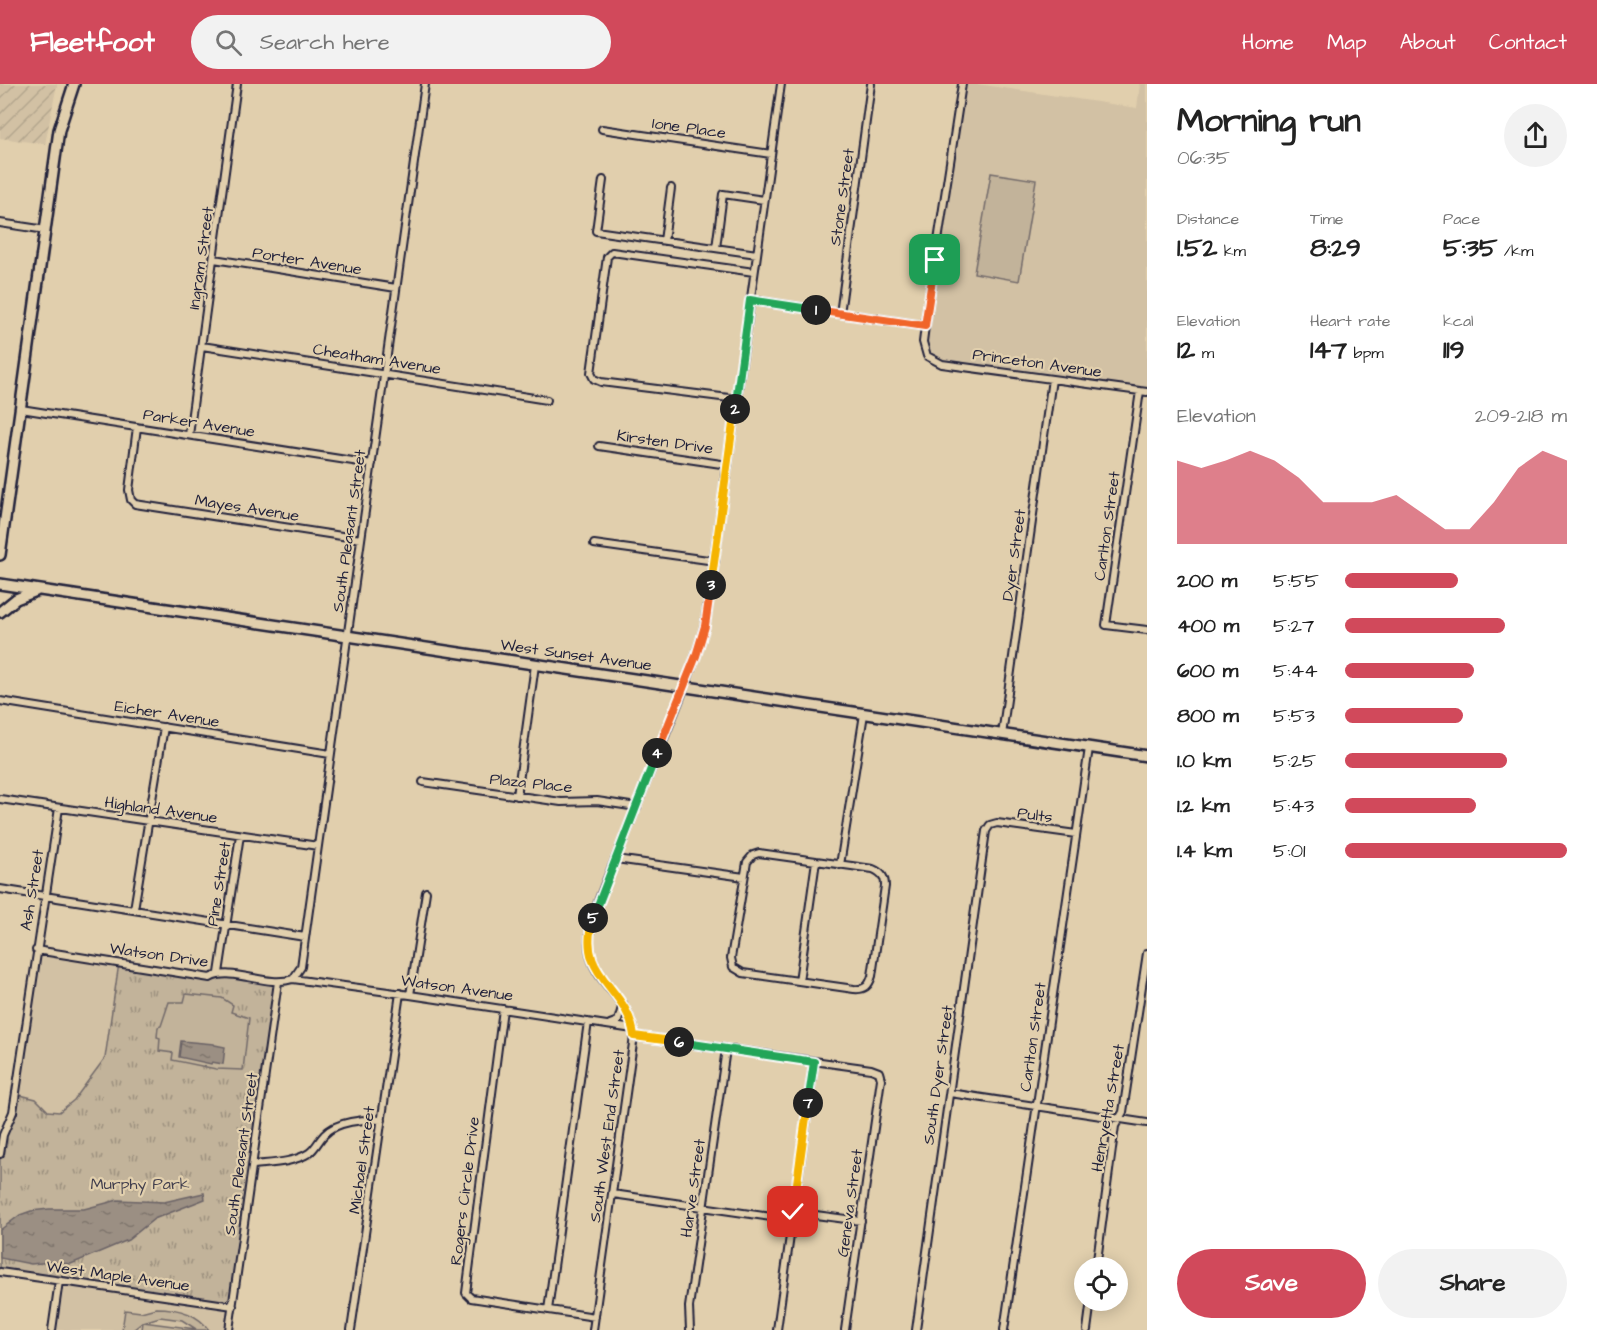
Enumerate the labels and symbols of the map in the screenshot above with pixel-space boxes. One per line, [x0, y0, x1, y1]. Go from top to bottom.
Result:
street label: Ione Place [651, 112, 728, 144]
street label: Stone Street [824, 146, 860, 247]
street label: Ingram Street [183, 205, 220, 311]
pin [909, 234, 960, 285]
street label: Porter Avenue [251, 242, 364, 281]
pin: 1 [801, 295, 831, 325]
street label: Cheatham Avenue [311, 338, 443, 380]
street label: Princeton Avenue [971, 343, 1103, 383]
pin: 2 [720, 394, 750, 424]
street label: Parker Avenue [142, 403, 257, 443]
street label: Kirsten Drive [615, 424, 715, 460]
street label: South Pleasant Street [327, 448, 371, 614]
street label: Carlton Street [1088, 469, 1126, 582]
street label: Mayes Avenue [193, 489, 301, 528]
street label: Dyer Street [997, 507, 1032, 602]
pin: 3 [696, 570, 726, 600]
street label: West Sunset Avenue [499, 633, 653, 677]
street label: Eicher Avenue [113, 695, 221, 733]
pin: 4 [642, 738, 672, 768]
street label: Plaza Place [489, 768, 574, 798]
street label: Highland Avenue [103, 791, 219, 830]
street label: Pults [1016, 802, 1054, 828]
street label: Pine Street [201, 840, 237, 928]
street label: Ash Street [15, 847, 49, 932]
pin: 5 [578, 903, 608, 933]
street label: Watson Drive [108, 937, 210, 973]
street label: Watson Avenue [399, 969, 515, 1007]
street label: Carlton Street [1014, 980, 1052, 1093]
street label: South Dyer Street [917, 1003, 960, 1146]
pin: 6 [664, 1027, 694, 1057]
street label: Henryetta Street [1086, 1042, 1131, 1174]
street label: South West End Street [584, 1048, 630, 1224]
street label: South Pleasant Street [219, 1071, 263, 1237]
pin: 7 [793, 1088, 823, 1118]
street label: Michael Street [344, 1104, 381, 1215]
street label: Rogers Circle Drive [445, 1115, 486, 1267]
street label: Harve Street [675, 1137, 711, 1239]
street label: Geneva Street [832, 1147, 869, 1258]
park label: Murphy Park [90, 1173, 190, 1196]
pin [767, 1186, 818, 1237]
street label: West Maple Avenue [45, 1255, 191, 1297]

